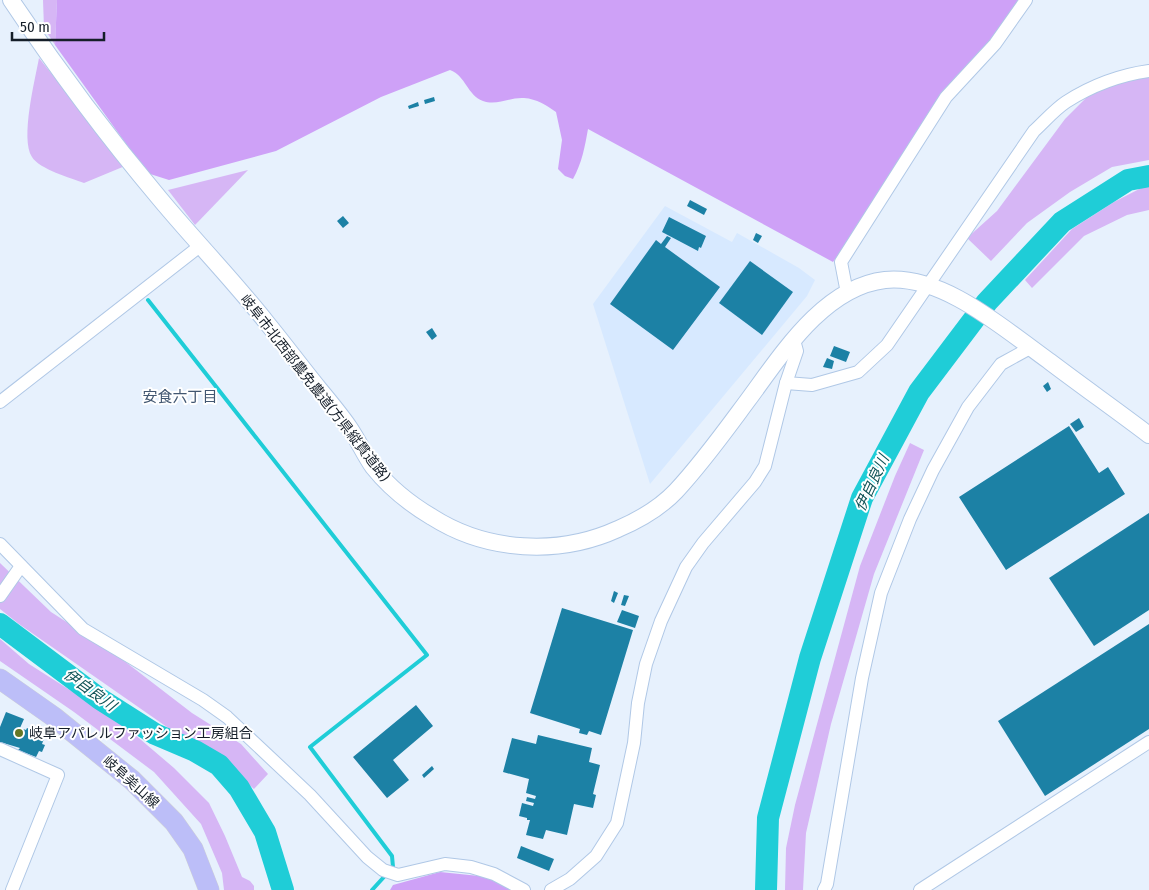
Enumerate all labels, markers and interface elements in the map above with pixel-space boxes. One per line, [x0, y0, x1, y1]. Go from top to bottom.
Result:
scale bar [12, 10, 105, 42]
text: 50 m [20, 18, 50, 36]
street label: 岐阜市北西部農免農道(方県縦貫道路) [237, 291, 393, 485]
district label: 安食六丁目 [142, 388, 218, 406]
water label: 伊自良川 [851, 450, 894, 514]
water label: 伊自良川 [60, 665, 121, 716]
place label: 岐阜アパレルファッション工房組合 [29, 725, 253, 742]
marker: 岐阜アパレルファッション工房組合 [13, 727, 25, 739]
street label: 岐阜美山線 [99, 752, 163, 812]

